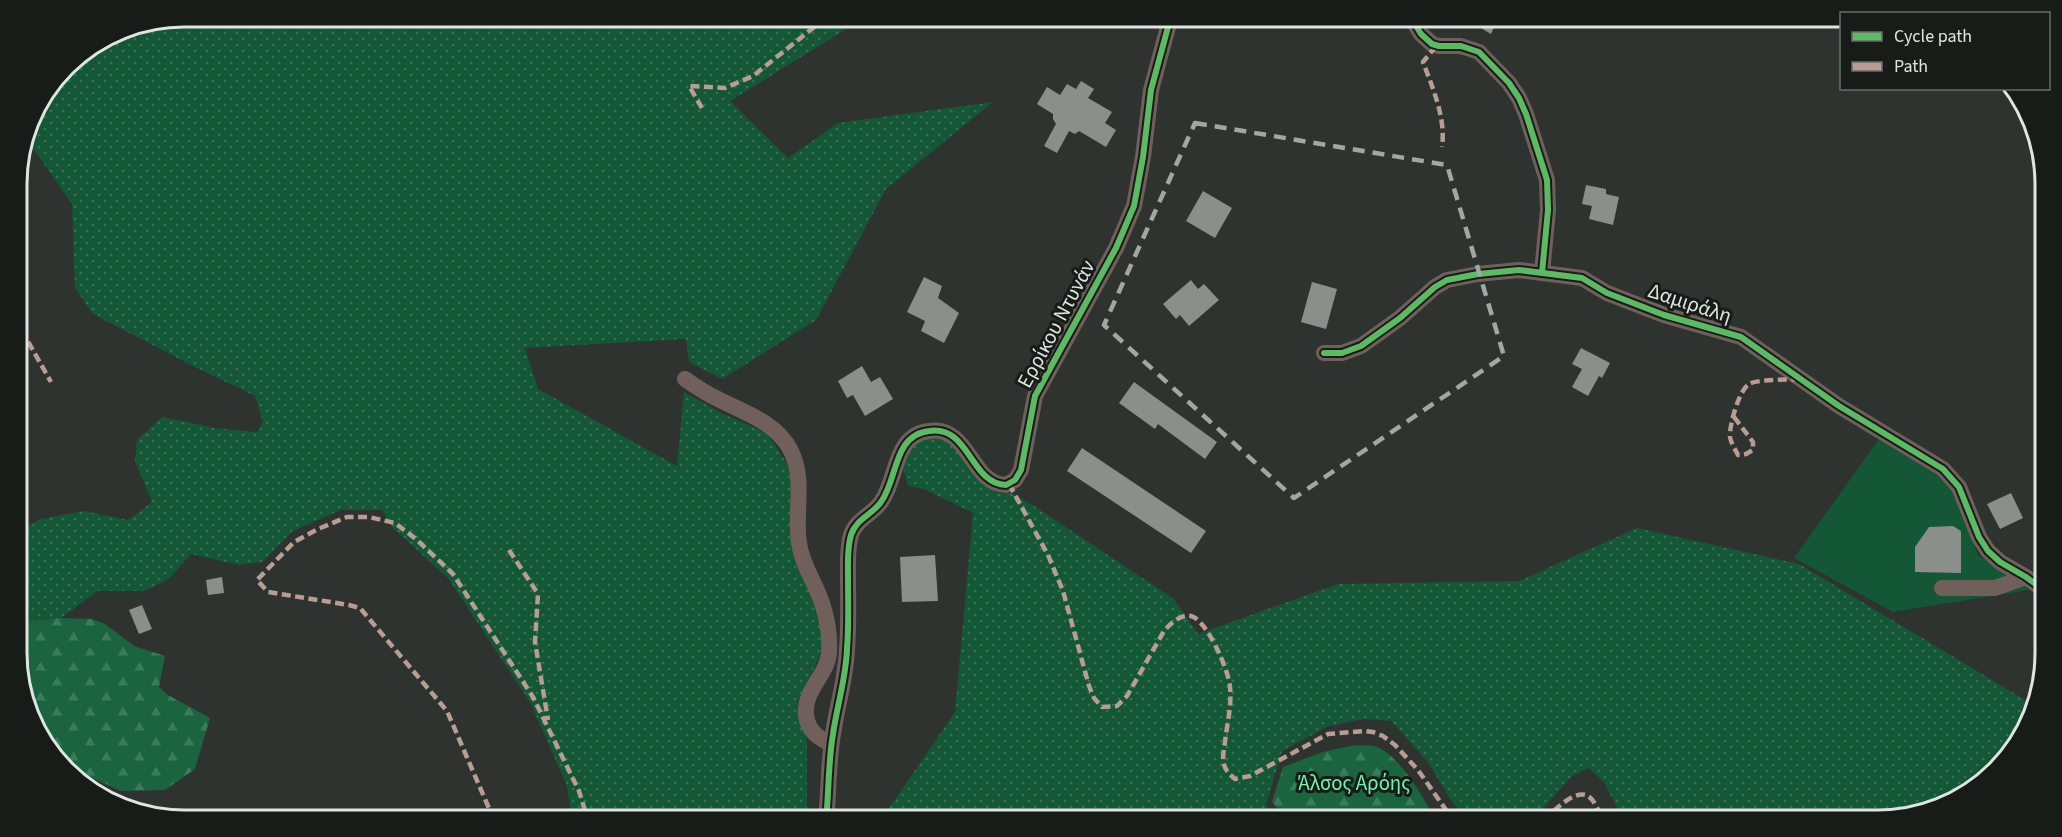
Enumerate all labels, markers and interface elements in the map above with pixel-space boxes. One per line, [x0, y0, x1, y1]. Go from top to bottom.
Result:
legend [1840, 12, 2050, 90]
text: Cycle path [1894, 24, 1972, 49]
text: Path [1894, 54, 1928, 79]
street label: Ερρίκου Ντυνάν [1010, 255, 1102, 393]
street label: Δαμιράλη [1644, 275, 1736, 331]
park label: Άλσος Αρόης [1298, 768, 1410, 798]

